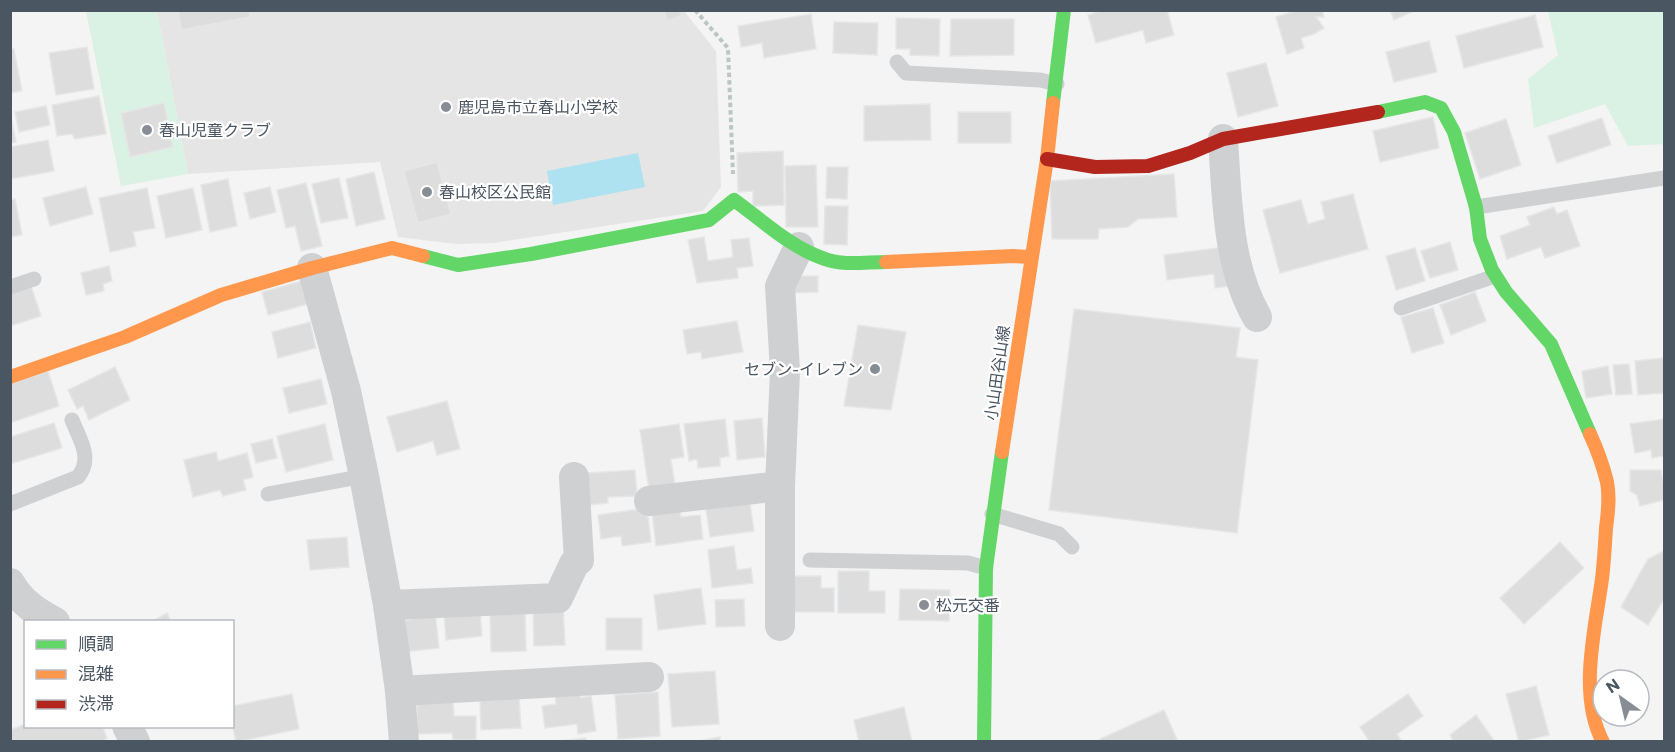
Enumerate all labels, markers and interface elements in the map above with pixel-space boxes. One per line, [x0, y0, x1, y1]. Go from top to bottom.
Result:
place label: 鹿児島市立春山小学校 [458, 97, 618, 116]
marker: 鹿児島市立春山小学校 [439, 100, 453, 114]
place label: 春山児童クラブ [159, 120, 271, 139]
marker: 春山児童クラブ [140, 123, 154, 137]
place label: 春山校区公民館 [439, 182, 551, 201]
marker: 春山校区公民館 [420, 185, 434, 199]
street label: 小山田谷山線 [980, 324, 1013, 422]
place label: セブン-イレブン [744, 359, 863, 378]
marker: セブン-イレブン [868, 362, 882, 376]
place label: 松元交番 [936, 595, 1000, 614]
marker: 松元交番 [917, 598, 931, 612]
legend [24, 620, 234, 728]
text: 順調 [78, 632, 114, 654]
text: 混雑 [78, 662, 114, 684]
north arrow [1591, 668, 1651, 728]
text: N [1602, 674, 1623, 696]
text: 渋滞 [78, 692, 114, 714]

